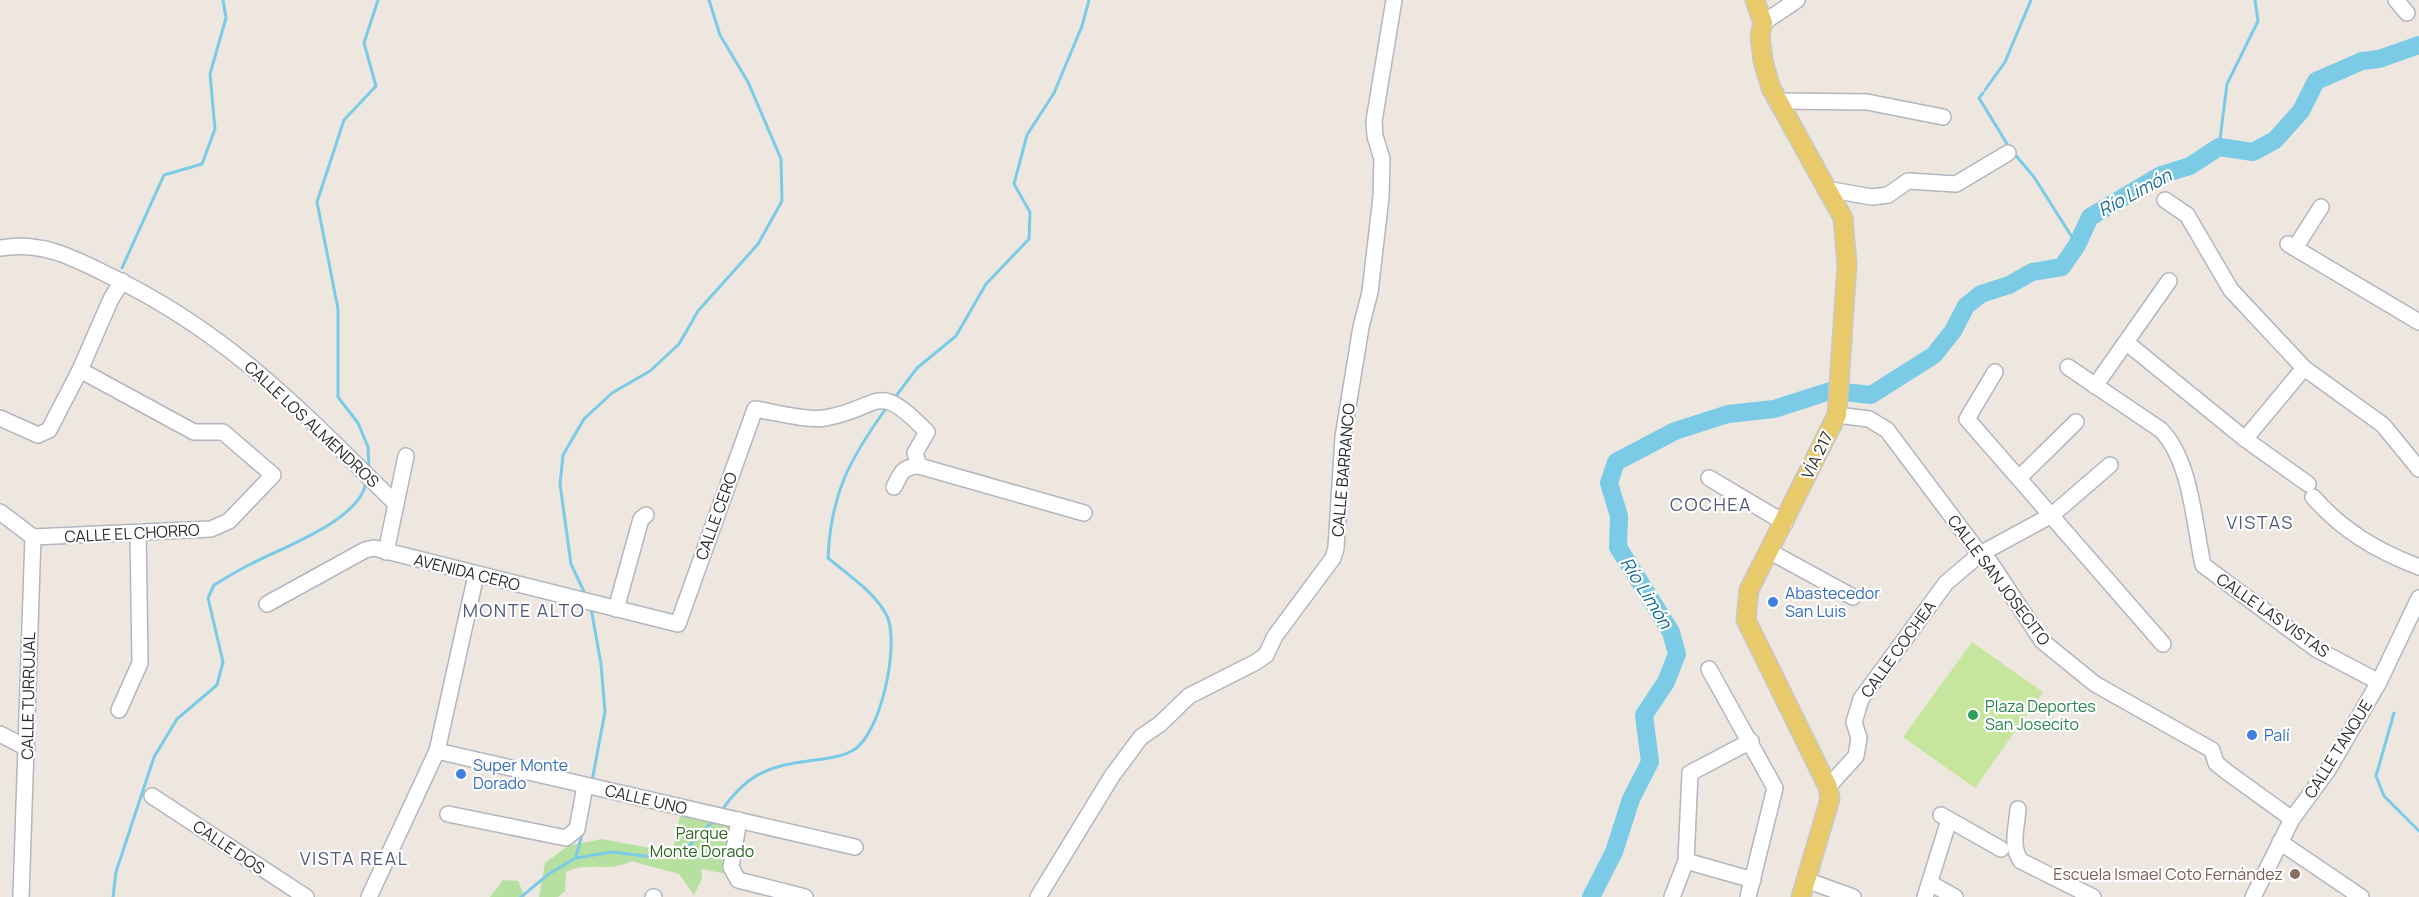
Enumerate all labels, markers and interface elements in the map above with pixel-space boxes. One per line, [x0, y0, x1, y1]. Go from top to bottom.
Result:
water label: Río Limón [2094, 162, 2177, 221]
street label: CALLE LOS ALMENDROS [240, 356, 384, 492]
street label: CALLE BARRANCO [1326, 402, 1360, 538]
street label: VÍA 217 [1796, 428, 1838, 482]
street label: CALLE CERO [690, 469, 742, 563]
district label: COCHEA [1670, 492, 1752, 516]
street label: CALLE SAN JOSECITO [1943, 510, 2056, 650]
district label: VISTAS [2226, 510, 2294, 534]
street label: CALLE EL CHORRO [64, 518, 201, 548]
street label: AVENIDA CERO [412, 548, 523, 596]
water label: Río Limón [1616, 552, 1679, 634]
street label: CALLE LAS VISTAS [2212, 568, 2334, 662]
place label: Abastecedor San Luis [1785, 582, 1880, 622]
marker: Abastecedor San Luis [1766, 595, 1780, 609]
street label: CALLE COCHEA [1855, 596, 1941, 702]
district label: MONTE ALTO [463, 598, 585, 622]
street label: CALLE TURRUJAL [16, 632, 40, 760]
place label: Plaza Deportes San Josecito [1985, 695, 2096, 735]
street label: CALLE TANQUE [2299, 696, 2377, 802]
marker: Plaza Deportes San Josecito [1966, 708, 1980, 722]
place label: Palí [2264, 724, 2290, 746]
marker: Palí [2245, 728, 2259, 742]
place label: Super Monte Dorado [473, 754, 568, 794]
marker: Super Monte Dorado [454, 767, 468, 781]
street label: CALLE UNO [603, 779, 690, 819]
street label: CALLE DOS [189, 815, 269, 879]
park label: Parque Monte Dorado [650, 822, 754, 862]
district label: VISTA REAL [300, 846, 408, 870]
place label: Escuela Ismael Coto Fernández [2053, 863, 2283, 885]
marker: Escuela Ismael Coto Fernández [2288, 867, 2302, 881]

